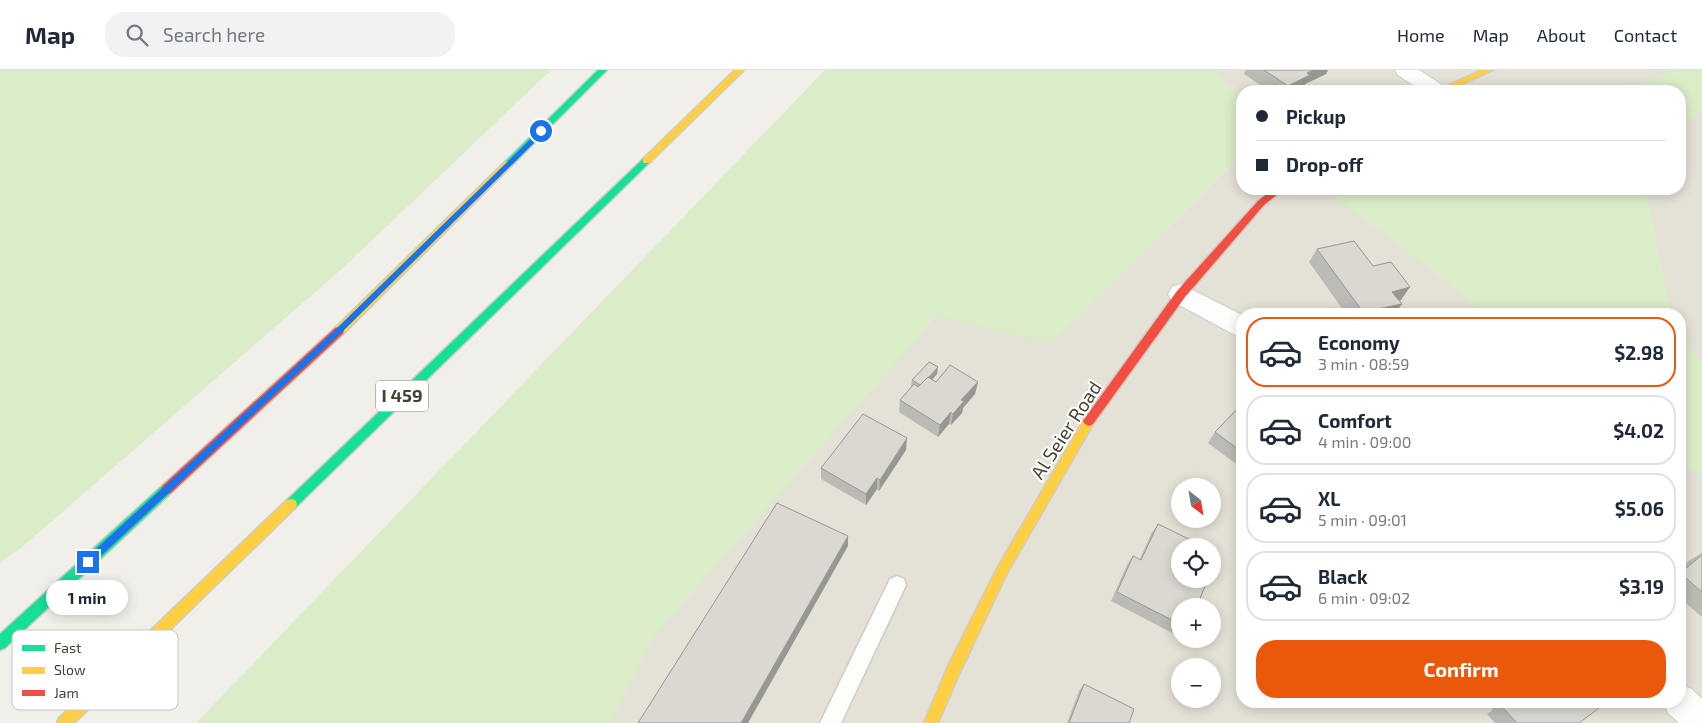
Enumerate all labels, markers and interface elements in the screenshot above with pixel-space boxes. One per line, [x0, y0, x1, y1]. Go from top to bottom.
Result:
search box [105, 12, 455, 57]
text: Map [25, 20, 75, 49]
icon: search [123, 21, 151, 49]
text: Search here [163, 23, 265, 46]
text: Home [1397, 24, 1445, 46]
text: Map [1473, 24, 1509, 46]
text: About [1537, 24, 1586, 46]
text: Contact [1614, 24, 1677, 46]
text: Pickup [1286, 105, 1346, 128]
route start [530, 120, 552, 142]
text: Drop-off [1286, 153, 1363, 176]
icon: car [1258, 330, 1303, 375]
text: Economy [1318, 331, 1400, 354]
text: $2.98 [1614, 341, 1664, 364]
text: 3 min · 08:59 [1318, 354, 1410, 373]
street label: Al Seier Road [1025, 376, 1106, 483]
road number: I 459 [376, 380, 428, 412]
icon: car [1258, 408, 1303, 453]
text: Comfort [1318, 409, 1392, 432]
text: $4.02 [1613, 419, 1664, 442]
text: 4 min · 09:00 [1318, 432, 1411, 451]
north arrow [1171, 478, 1221, 528]
map controls [1171, 478, 1221, 708]
icon: car [1258, 486, 1303, 531]
text: XL [1318, 487, 1340, 510]
text: $5.06 [1615, 497, 1664, 520]
text: 5 min · 09:01 [1318, 510, 1407, 529]
button: locate [1171, 538, 1221, 588]
route end [77, 551, 99, 573]
icon: car [1258, 564, 1303, 609]
text: Black [1318, 565, 1368, 588]
text: $3.19 [1619, 575, 1664, 598]
callout: 1 min [47, 580, 129, 614]
text: 1 min [68, 588, 106, 607]
text: 6 min · 09:02 [1318, 588, 1410, 607]
button: + [1171, 598, 1221, 648]
legend [12, 630, 178, 710]
text: Fast [54, 639, 81, 656]
button: Confirm [1256, 640, 1666, 698]
button: − [1171, 658, 1221, 708]
text: Slow [54, 661, 86, 678]
text: Jam [54, 684, 79, 701]

